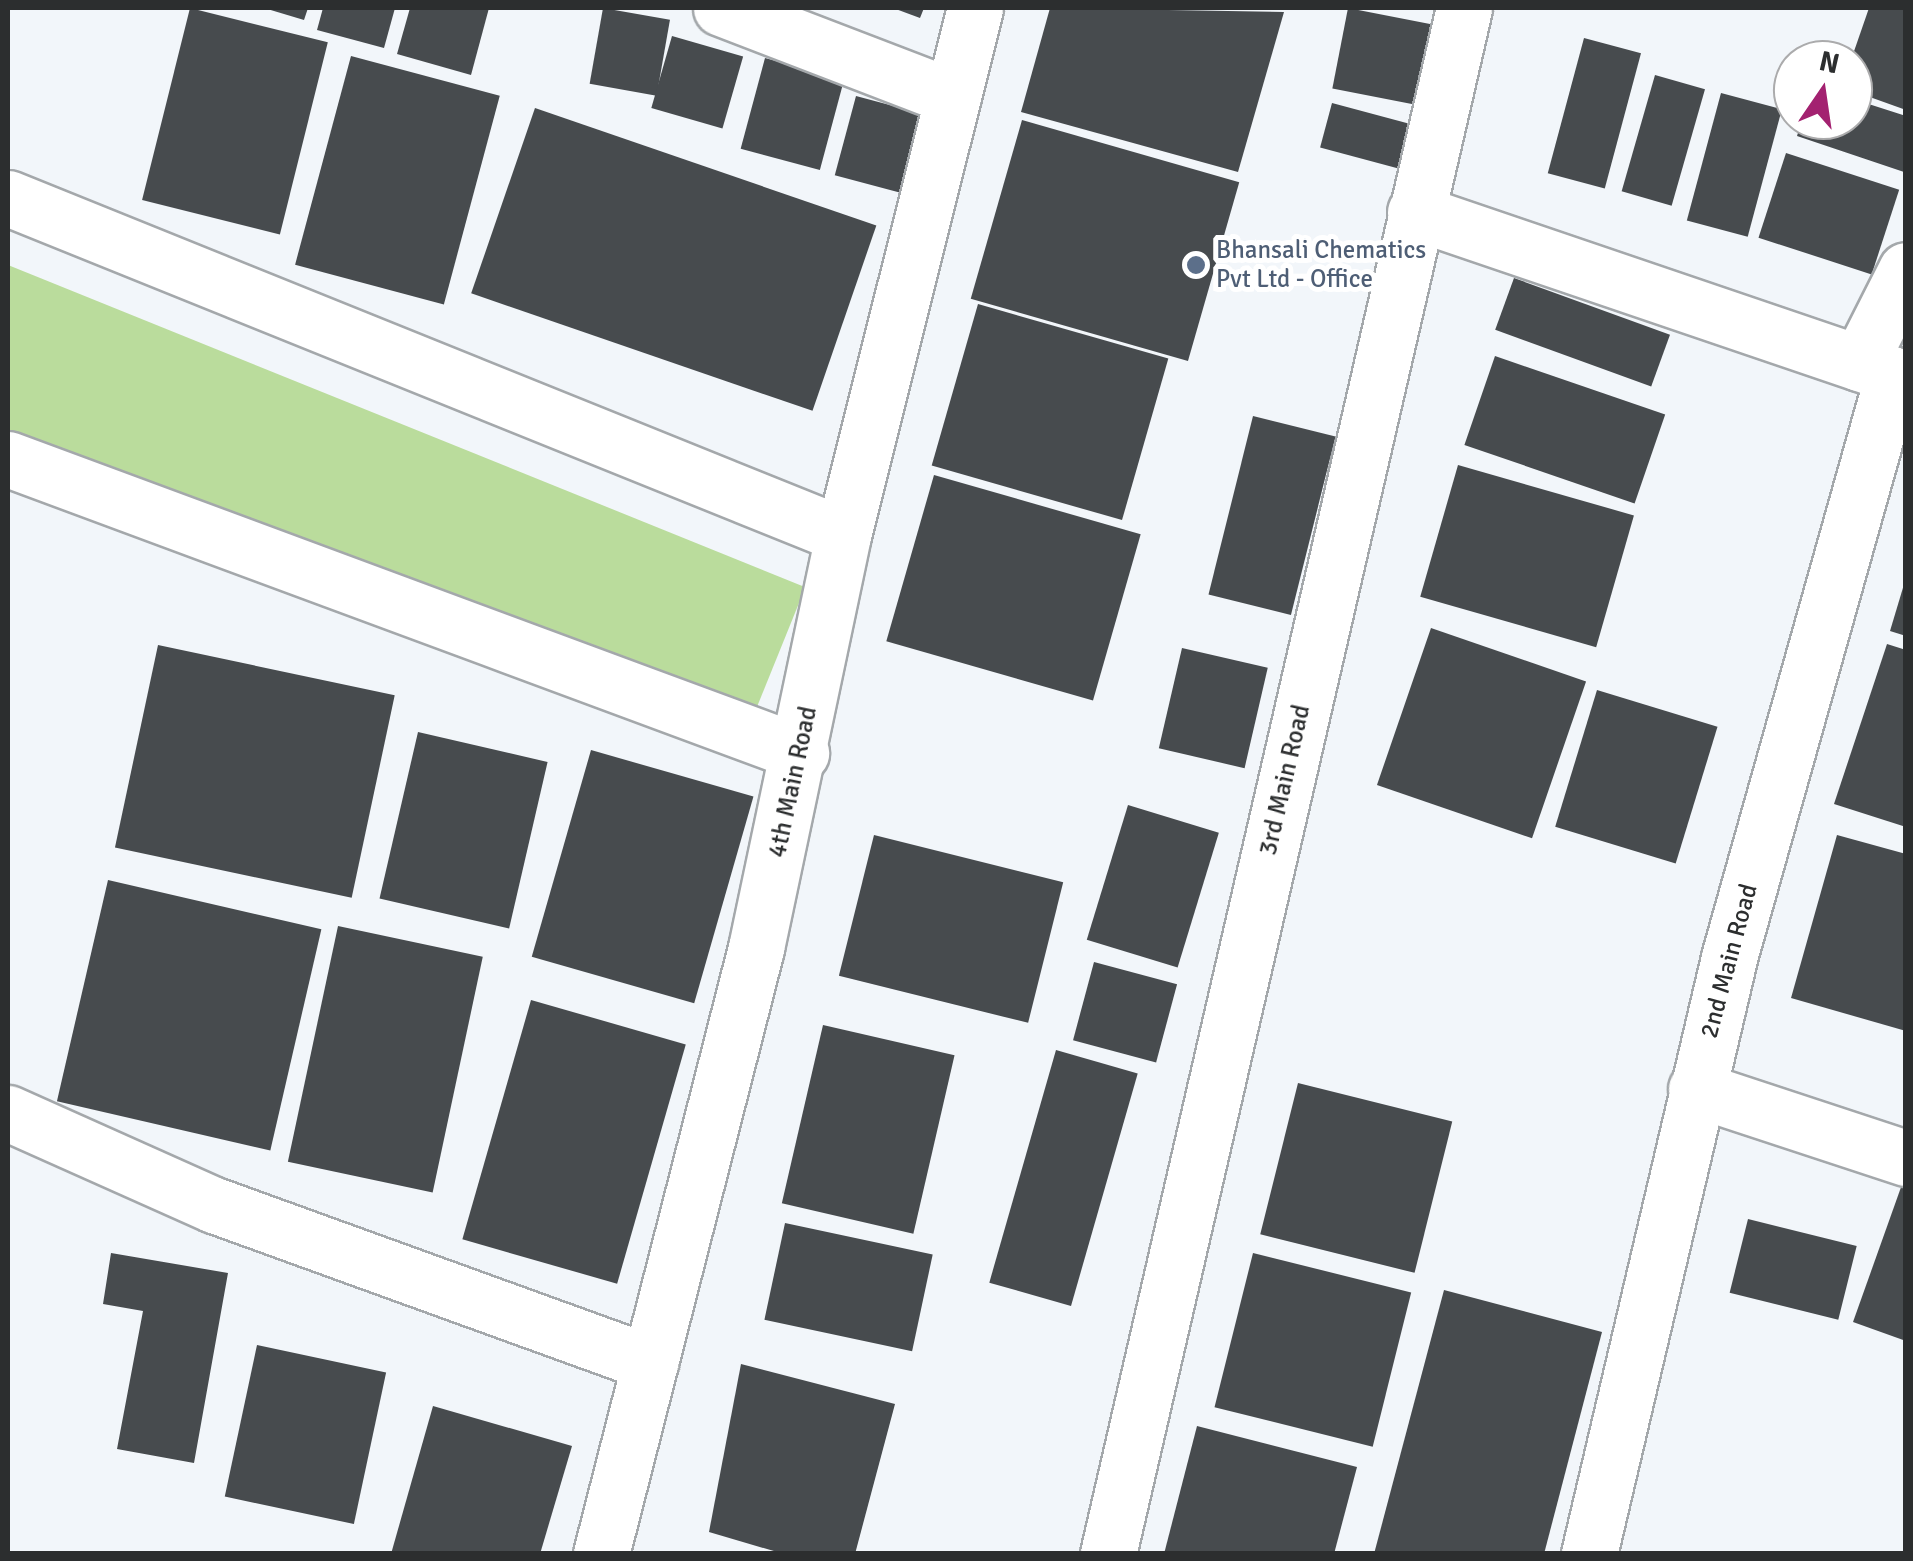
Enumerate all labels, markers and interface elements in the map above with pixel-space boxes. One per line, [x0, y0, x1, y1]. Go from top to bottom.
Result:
north arrow [1773, 40, 1873, 140]
text: N [1816, 44, 1843, 81]
place label: Bhansali Chematics Pvt Ltd - Office [1216, 236, 1426, 295]
marker: Bhansali Chematics Pvt Ltd - Office [1185, 254, 1207, 276]
street label: 3rd Main Road [1253, 702, 1317, 858]
street label: 4th Main Road [762, 704, 824, 860]
street label: 2nd Main Road [1694, 881, 1764, 1041]

